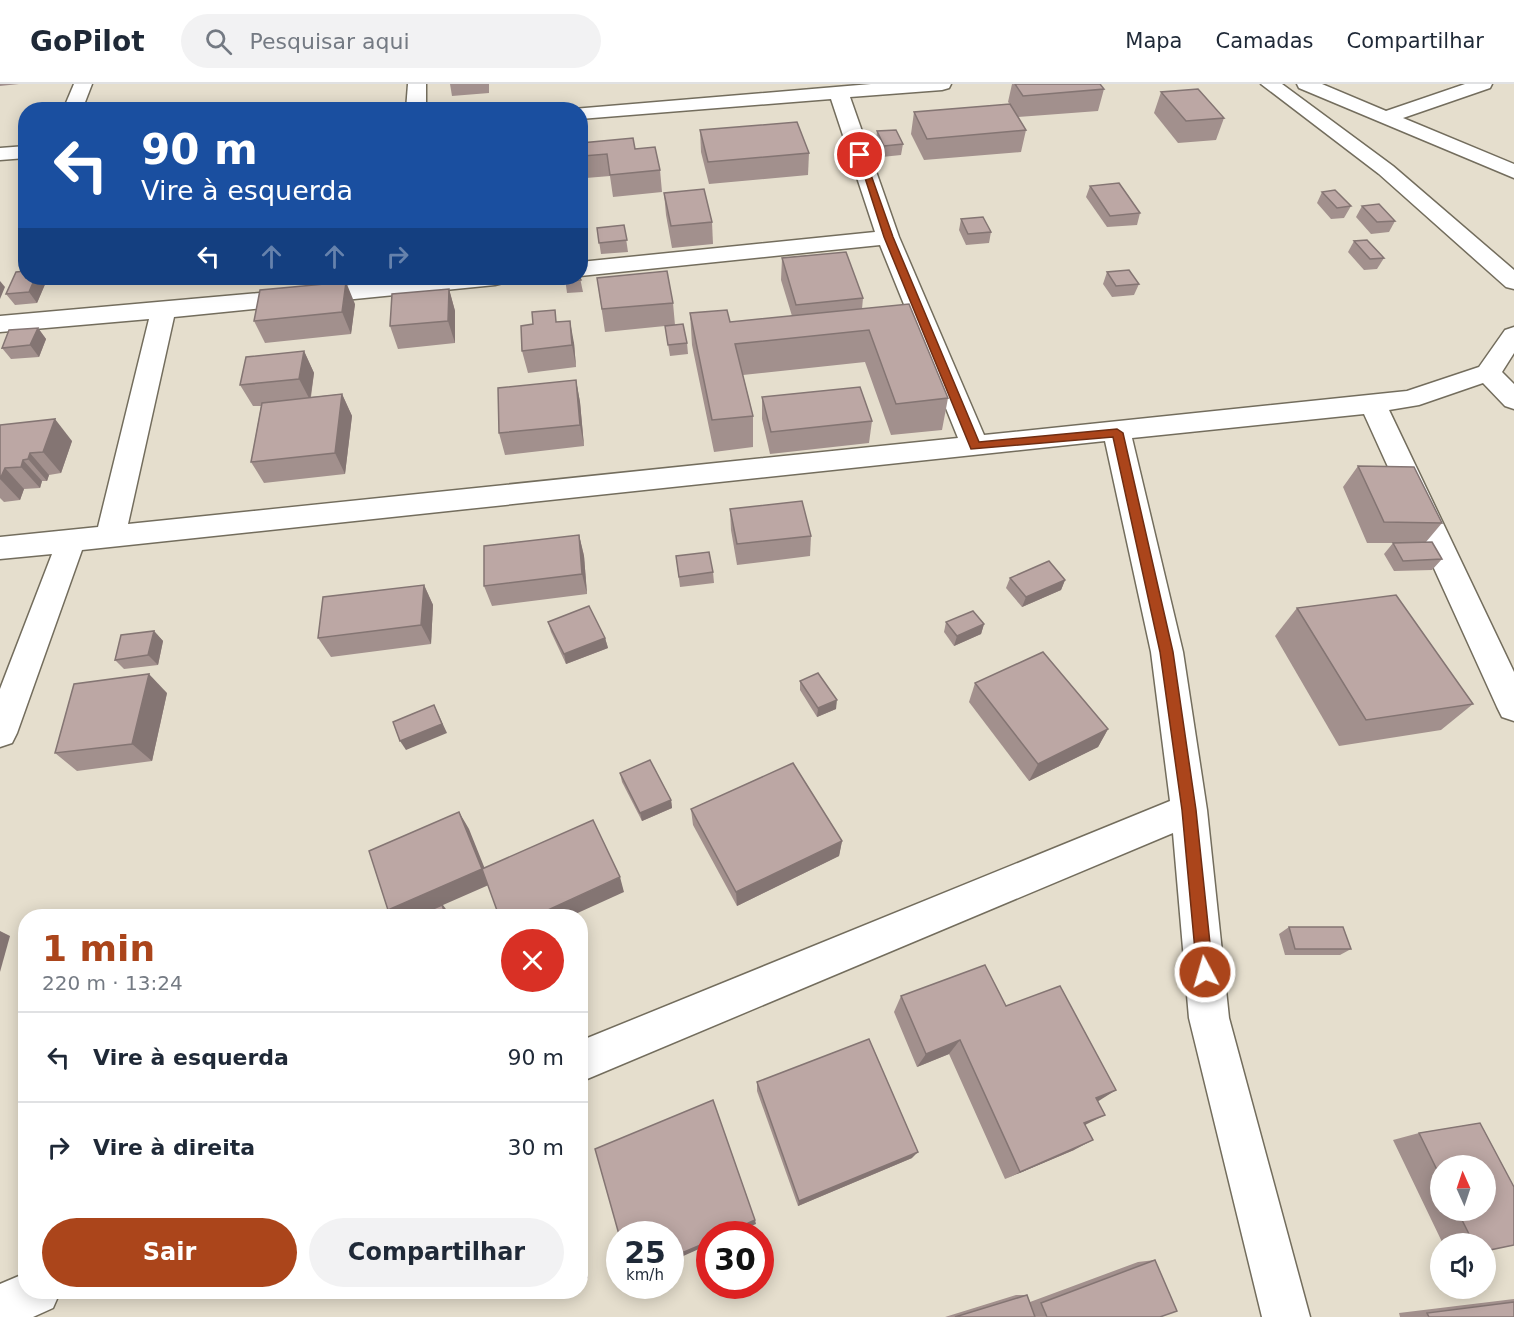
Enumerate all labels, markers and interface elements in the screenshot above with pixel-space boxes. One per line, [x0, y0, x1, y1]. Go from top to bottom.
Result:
search box [181, 14, 601, 68]
text: GoPilot [30, 25, 145, 58]
icon: search [202, 25, 235, 58]
text: Pesquisar aqui [250, 29, 410, 54]
text: Mapa [1125, 29, 1182, 53]
text: Camadas [1215, 29, 1313, 53]
text: Compartilhar [1346, 29, 1484, 53]
text: 90 m [141, 125, 258, 174]
icon: left [42, 126, 120, 204]
pin [834, 129, 885, 180]
icon: arrive [843, 138, 876, 171]
text: Vire à esquerda [141, 175, 353, 206]
icon: left [192, 240, 225, 273]
icon: ahead [255, 240, 288, 273]
icon: ahead [318, 240, 351, 273]
icon: right [381, 240, 414, 273]
text: 1 min [42, 928, 155, 969]
button: close [501, 929, 564, 992]
position arrow [1173, 940, 1237, 1004]
text: 220 m · 13:24 [42, 971, 183, 995]
icon: left [42, 1041, 75, 1074]
text: Vire à esquerda [93, 1045, 289, 1070]
text: 90 m [508, 1045, 564, 1070]
icon: right [42, 1131, 75, 1164]
text: Vire à direita [93, 1135, 255, 1160]
text: 30 m [508, 1135, 564, 1160]
north arrow [1430, 1155, 1496, 1221]
map controls [1430, 1155, 1496, 1299]
button: Sair [42, 1218, 297, 1287]
button: Compartilhar [309, 1218, 564, 1287]
speed limit sign: 30 [696, 1221, 774, 1299]
button: sound [1430, 1233, 1496, 1299]
text: 25 [624, 1235, 666, 1270]
text: km/h [626, 1266, 664, 1284]

